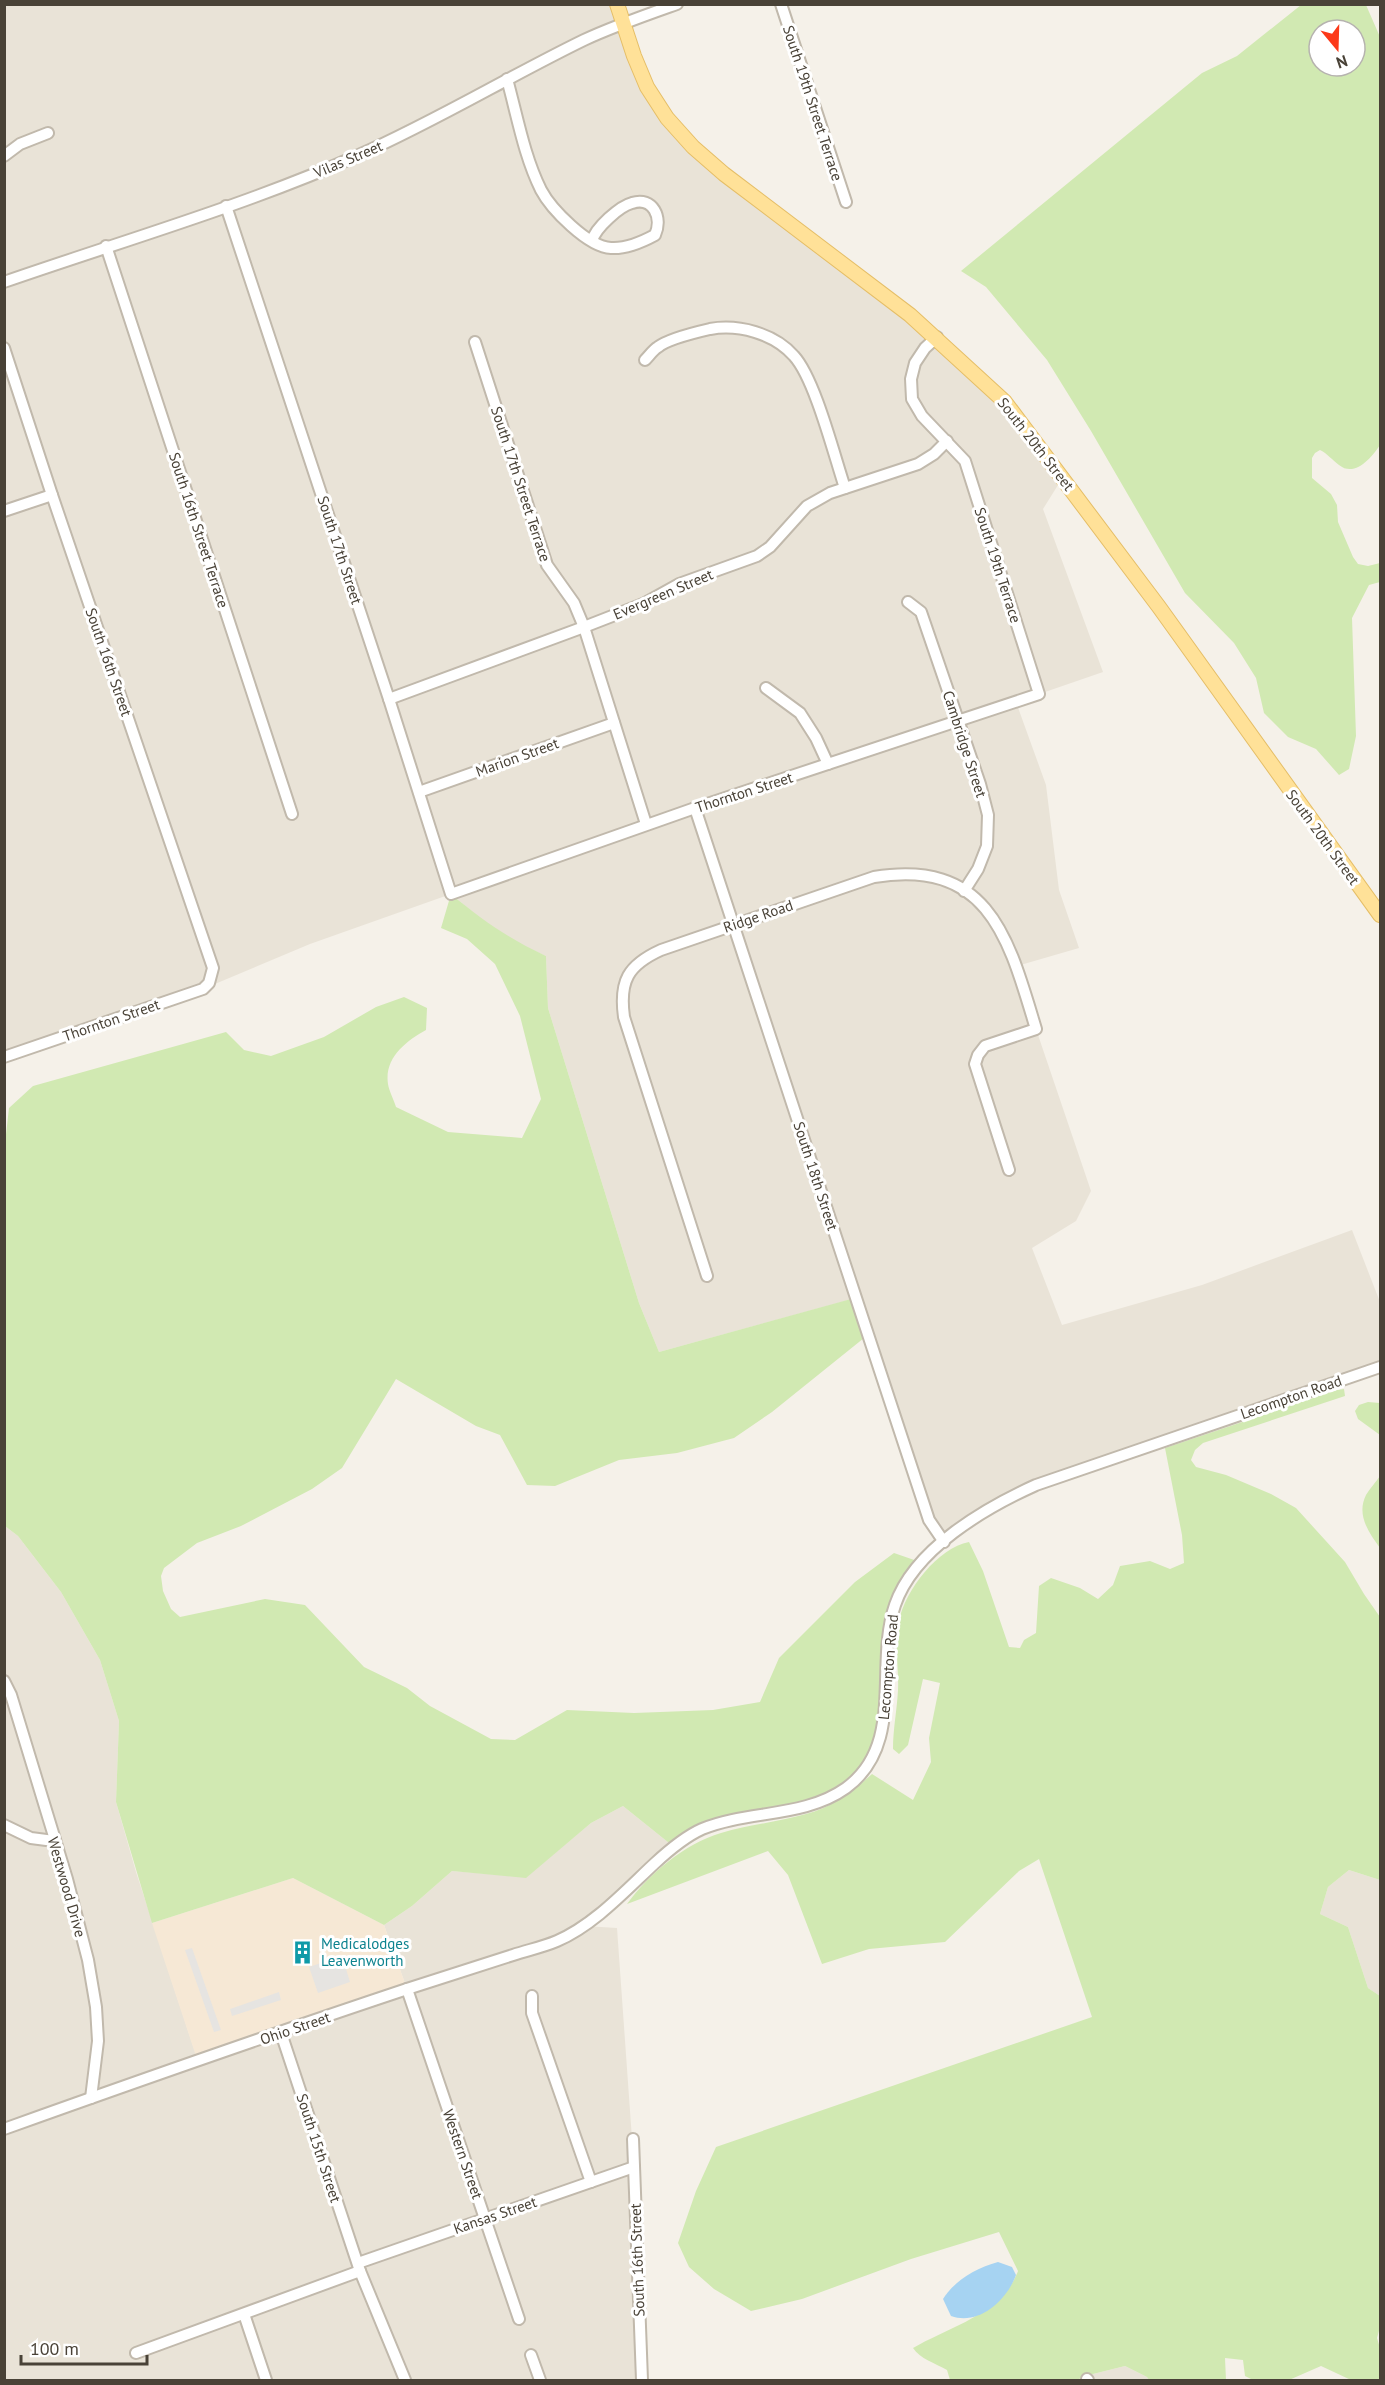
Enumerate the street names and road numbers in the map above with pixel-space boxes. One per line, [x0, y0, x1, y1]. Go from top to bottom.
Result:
street label: South 19th Street Terrace [779, 23, 847, 183]
street label: Vilas Street [310, 136, 385, 182]
street label: South 20th Street [994, 393, 1078, 495]
street label: South 17th Street Terrace [487, 404, 555, 564]
street label: South 16th Street Terrace [165, 450, 233, 610]
street label: South 17th Street [314, 493, 366, 607]
street label: South 19th Terrace [970, 505, 1026, 625]
street label: Evergreen Street [610, 564, 716, 624]
street label: South 16th Street [82, 605, 136, 719]
street label: Cambridge Street [939, 688, 991, 800]
street label: Marion Street [473, 733, 561, 781]
street label: Thornton Street [693, 767, 795, 817]
street label: South 20th Street [1282, 786, 1364, 888]
street label: Ridge Road [721, 895, 795, 937]
street label: Thornton Street [60, 995, 162, 1045]
street label: South 18th Street [789, 1119, 843, 1233]
street label: Lecompton Road [1238, 1371, 1344, 1423]
street label: Lecompton Road [874, 1613, 902, 1721]
street label: Westwood Drive [44, 1835, 90, 1939]
street label: Ohio Street [257, 2007, 333, 2049]
street label: South 15th Street [292, 2091, 346, 2205]
street label: Western Street [439, 2107, 487, 2201]
street label: Kansas Street [451, 2192, 539, 2238]
street label: South 16th Street [626, 2203, 648, 2317]

